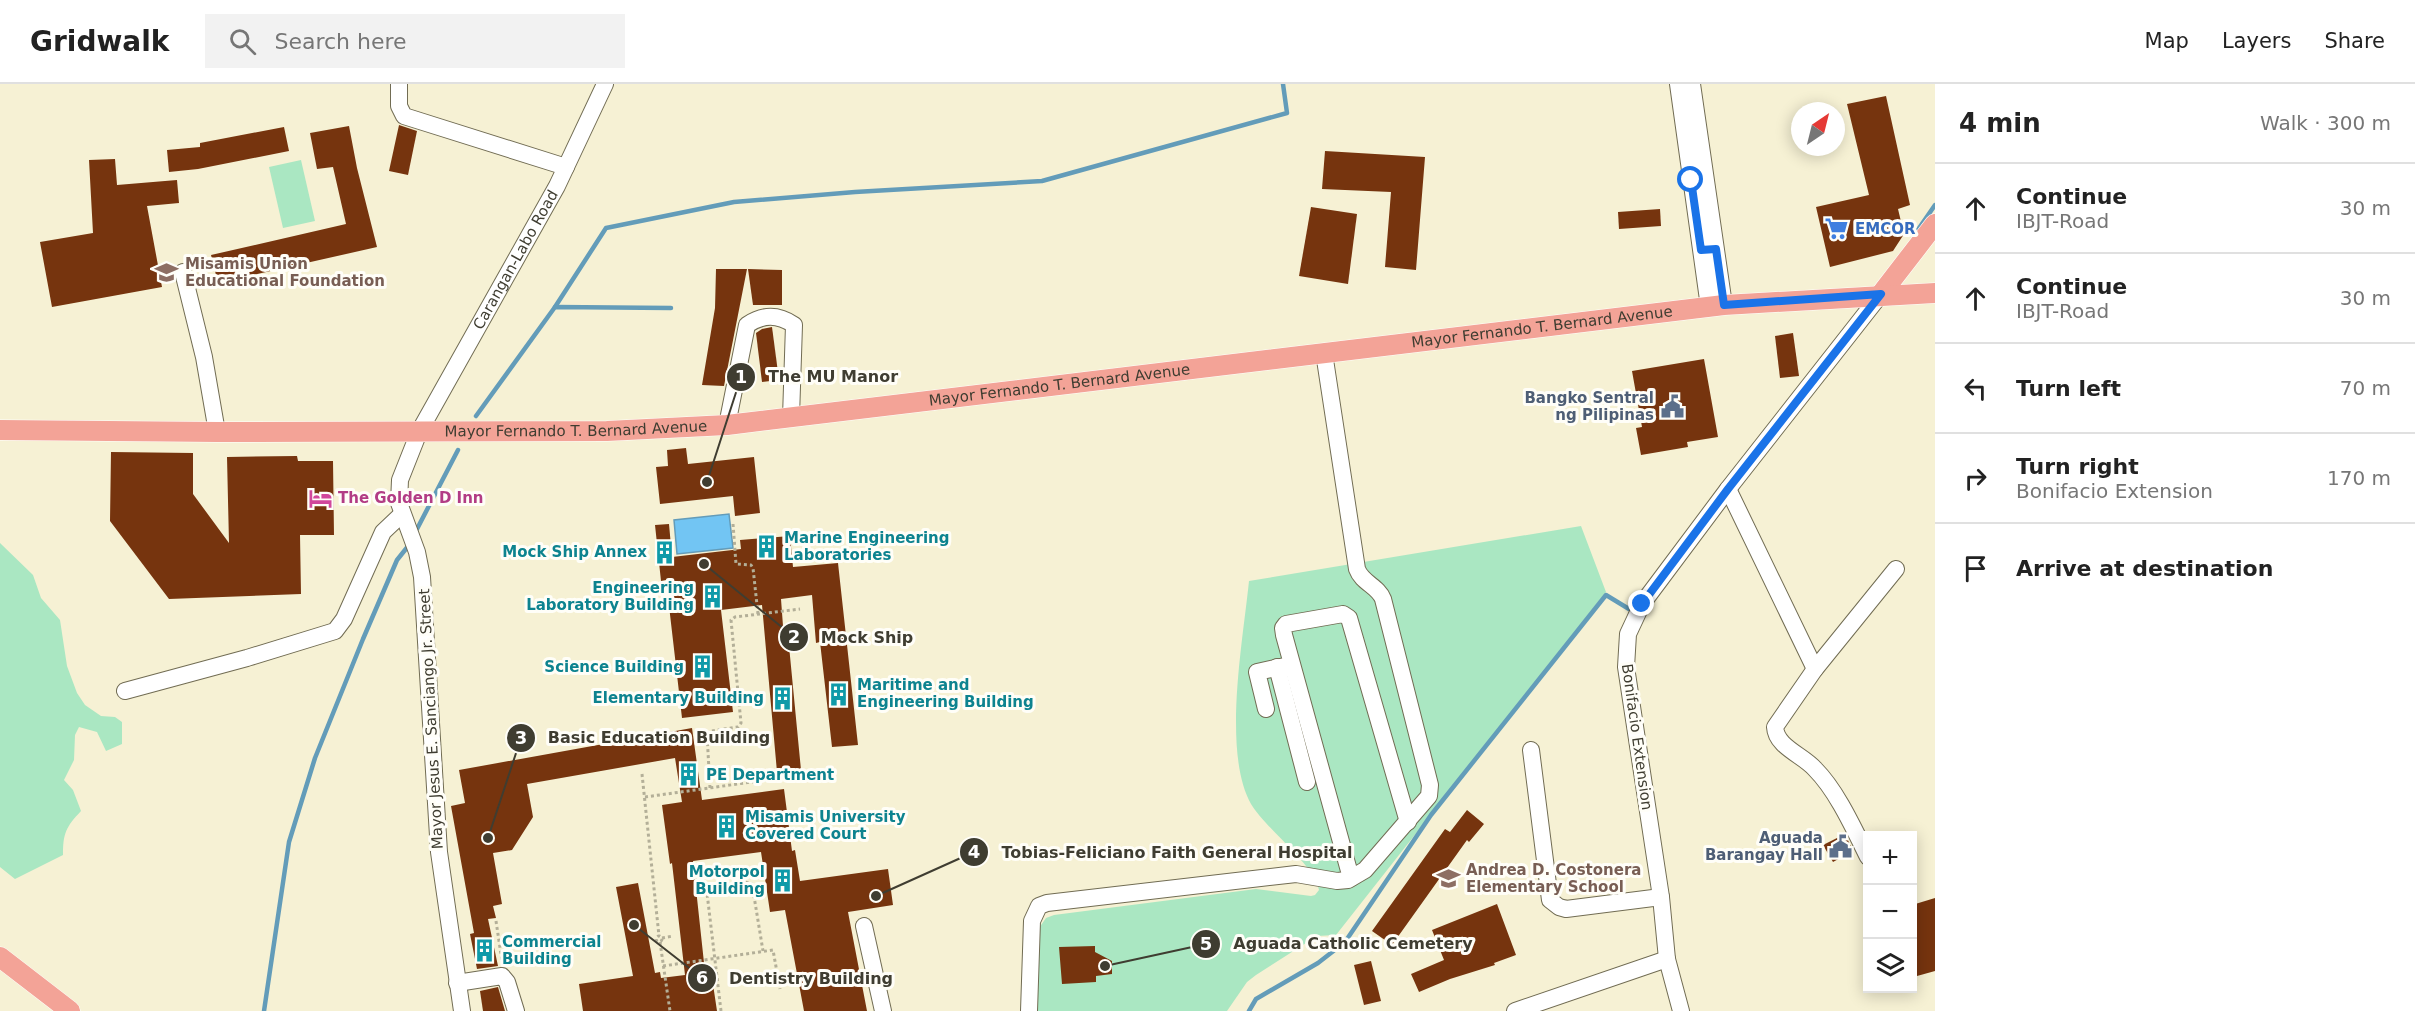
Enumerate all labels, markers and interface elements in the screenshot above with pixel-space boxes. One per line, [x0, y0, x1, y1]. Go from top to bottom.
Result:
search box [205, 14, 625, 68]
text: Gridwalk [30, 25, 169, 58]
icon: search [226, 25, 259, 58]
text: Search here [274, 29, 407, 54]
text: Map [2145, 29, 2189, 53]
text: Layers [2222, 29, 2291, 53]
text: Share [2324, 29, 2385, 53]
north arrow [1791, 102, 1845, 156]
text: 4 min [1959, 108, 2041, 138]
text: Walk · 300 m [2260, 111, 2391, 135]
route start [1677, 166, 1703, 192]
text: Continue [2016, 184, 2127, 209]
street label: Carangan-Labo Road [469, 187, 562, 333]
icon: ahead [1959, 192, 1992, 225]
text: 30 m [2340, 196, 2391, 220]
text: IBJT-Road [2016, 209, 2109, 233]
supermarket icon: EMCOR [1824, 216, 1850, 242]
place label: EMCOR [1855, 220, 1916, 238]
place label: Misamis Union Educational Foundation [185, 255, 385, 290]
school or university icon: Misamis Union Educational Foundation [154, 260, 180, 286]
text: Continue [2016, 274, 2127, 299]
icon: ahead [1959, 282, 1992, 315]
text: 30 m [2340, 286, 2391, 310]
text: IBJT-Road [2016, 299, 2109, 323]
street label: Mayor Fernando T. Bernard Avenue [1410, 302, 1674, 352]
callout: The MU Manor [726, 360, 910, 394]
street label: Mayor Fernando T. Bernard Avenue [928, 360, 1191, 410]
text: 1 [735, 366, 747, 387]
text: The MU Manor [768, 367, 898, 386]
icon: left [1959, 372, 1992, 405]
text: Turn left [2016, 376, 2121, 401]
text: 70 m [2340, 376, 2391, 400]
place label: Bangko Sentral ng Pilipinas [1524, 389, 1654, 424]
public building icon: Bangko Sentral ng Pilipinas [1659, 394, 1685, 420]
street label: Mayor Fernando T. Bernard Avenue [444, 417, 708, 440]
text: Turn right [2016, 454, 2139, 479]
icon: right [1959, 462, 1992, 495]
text: 170 m [2327, 466, 2391, 490]
text: Bonifacio Extension [2016, 479, 2213, 503]
hotel icon: The Golden D Inn [307, 485, 333, 511]
place label: The Golden D Inn [338, 489, 484, 507]
place label: Marine Engineering Laboratories [784, 529, 949, 564]
building icon: Marine Engineering Laboratories [753, 534, 779, 560]
building icon: Mock Ship Annex [652, 539, 678, 565]
place label: Mock Ship Annex [502, 543, 647, 561]
icon: arrive [1959, 552, 1992, 585]
text: Arrive at destination [2016, 556, 2273, 581]
place label: Engineering Laboratory Building [526, 579, 694, 614]
building icon: Engineering Laboratory Building [699, 584, 725, 610]
street label: Mayor Jesus E. Sanciango Jr. Street [415, 588, 447, 850]
route end [1628, 590, 1654, 616]
callout: Mock Ship [779, 620, 925, 654]
text: 2 [788, 626, 800, 647]
text: Mock Ship [821, 628, 913, 647]
building icon: Science Building [689, 654, 715, 680]
place label: Science Building [544, 658, 684, 676]
street label: Bonifacio Extension [1618, 663, 1656, 811]
place label: Maritime and Engineering Building [857, 676, 1034, 711]
building icon: Maritime and Engineering Building [826, 681, 852, 707]
building icon: Elementary Building [769, 685, 795, 711]
place label: Elementary Building [593, 689, 764, 707]
callout: Basic Education Building [506, 721, 783, 755]
text: 3 [515, 727, 527, 748]
text: Basic Education Building [548, 728, 770, 747]
building icon: PE Department [675, 762, 701, 788]
place label: PE Department [706, 766, 834, 784]
place label: Misamis University Covered Court [745, 808, 906, 843]
building icon: Misamis University Covered Court [714, 813, 740, 839]
place label: Aguada Barangay Hall [1705, 829, 1823, 864]
map controls [1863, 831, 1917, 993]
button: + [1863, 831, 1917, 885]
public building icon: Aguada Barangay Hall [1828, 834, 1854, 860]
callout: Tobias-Feliciano Faith General Hospital [959, 835, 1364, 869]
text: 4 [968, 841, 980, 862]
text: Tobias-Feliciano Faith General Hospital [1001, 843, 1353, 862]
place label: Andrea D. Costonera Elementary School [1466, 861, 1641, 896]
place label: Motorpol Building [689, 863, 765, 898]
school or university icon: Andrea D. Costonera Elementary School [1435, 866, 1461, 892]
building icon: Motorpol Building [770, 868, 796, 894]
button: − [1863, 885, 1917, 939]
callout: Aguada Catholic Cemetery [1191, 927, 1485, 961]
place label: Commercial Building [502, 933, 601, 968]
text: 5 [1200, 933, 1212, 954]
text: Aguada Catholic Cemetery [1233, 934, 1473, 953]
building icon: Commercial Building [471, 938, 497, 964]
button: layers [1863, 939, 1917, 993]
callout: Dentistry Building [687, 961, 905, 995]
text: 6 [696, 967, 708, 988]
text: Dentistry Building [729, 969, 893, 988]

